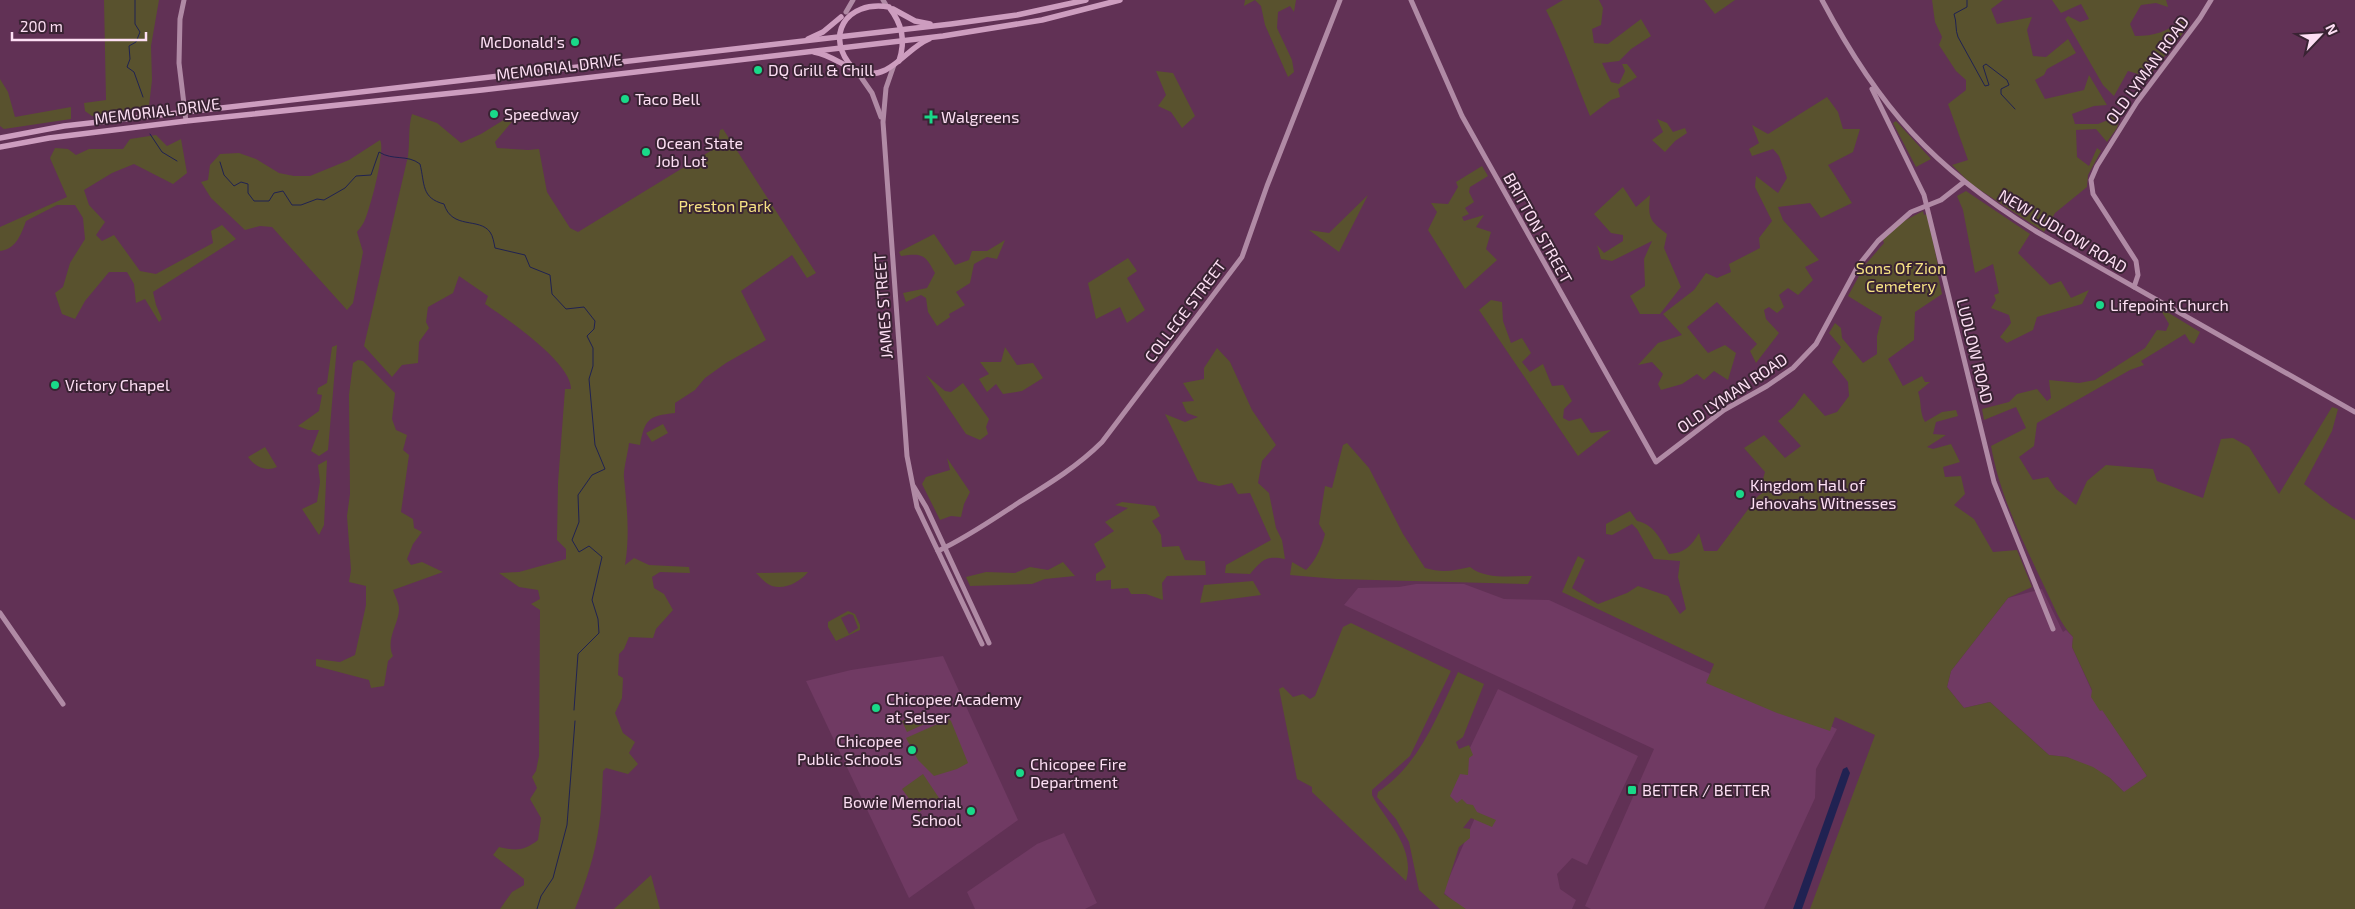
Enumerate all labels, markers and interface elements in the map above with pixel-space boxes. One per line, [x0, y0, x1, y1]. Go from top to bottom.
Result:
scale bar [12, 10, 146, 42]
north arrow [2295, 10, 2345, 60]
street label: OLD LYMAN ROAD [2101, 12, 2192, 127]
text: 200 m [20, 17, 63, 35]
text: N [2322, 21, 2342, 37]
place label: McDonald's [480, 32, 565, 51]
marker: McDonald's [569, 36, 581, 48]
street label: MEMORIAL DRIVE [495, 49, 623, 84]
place label: DQ Grill & Chill [768, 60, 874, 80]
marker: DQ Grill & Chill [752, 64, 764, 76]
place label: Taco Bell [635, 89, 700, 108]
street label: MEMORIAL DRIVE [93, 93, 221, 128]
marker: Taco Bell [619, 93, 631, 105]
place label: Speedway [504, 104, 580, 123]
place label: Walgreens [941, 107, 1019, 126]
marker: Speedway [488, 108, 500, 120]
marker: Walgreens [925, 111, 937, 123]
place label: Ocean State Job Lot [656, 133, 743, 170]
marker: Ocean State Job Lot [640, 146, 652, 158]
street label: BRITTON STREET [1500, 169, 1577, 286]
street label: NEW LUDLOW ROAD [1996, 185, 2131, 276]
park label: Preston Park [678, 196, 772, 215]
street label: JAMES STREET [869, 252, 896, 360]
street label: COLLEGE STREET [1140, 256, 1229, 365]
park label: Sons Of Zion Cemetery [1856, 258, 1946, 295]
place label: Lifepoint Church [2110, 295, 2229, 314]
street label: LUDLOW ROAD [1953, 296, 1998, 405]
marker: Lifepoint Church [2094, 299, 2106, 311]
street label: OLD LYMAN ROAD [1673, 349, 1790, 436]
place label: Victory Chapel [65, 375, 170, 394]
marker: Victory Chapel [49, 379, 61, 391]
place label: Kingdom Hall of Jehovahs Witnesses [1750, 475, 1896, 512]
marker: Kingdom Hall of Jehovahs Witnesses [1734, 488, 1746, 500]
place label: Chicopee Academy at Selser [886, 689, 1022, 726]
marker: Chicopee Academy at Selser [870, 702, 882, 714]
place label: Chicopee Public Schools [797, 731, 902, 768]
marker: Chicopee Public Schools [906, 744, 918, 756]
place label: Chicopee Fire Department [1030, 754, 1127, 791]
marker: Chicopee Fire Department [1014, 767, 1026, 779]
place label: BETTER / BETTER [1642, 780, 1770, 799]
marker: BETTER / BETTER [1626, 784, 1638, 796]
place label: Bowie Memorial School [843, 792, 961, 829]
marker: Bowie Memorial School [965, 805, 977, 817]

